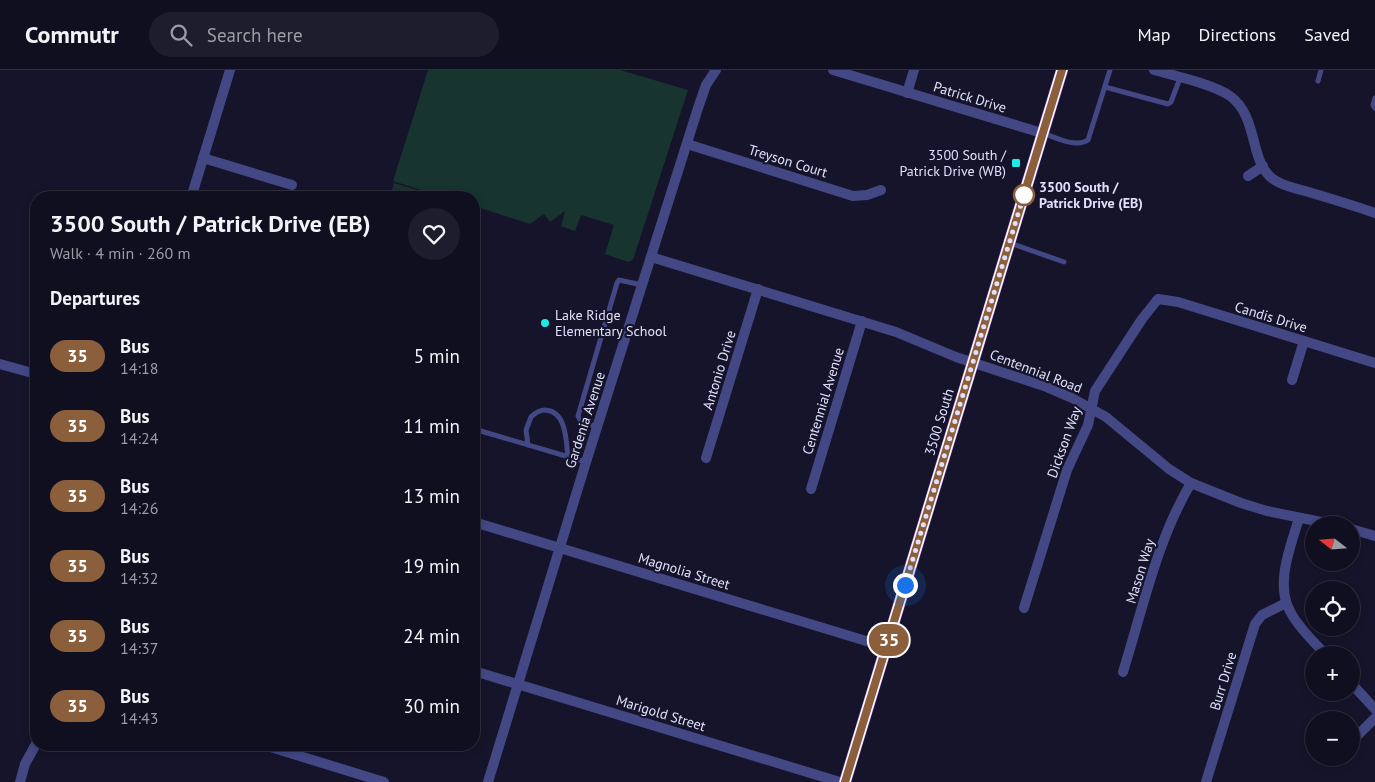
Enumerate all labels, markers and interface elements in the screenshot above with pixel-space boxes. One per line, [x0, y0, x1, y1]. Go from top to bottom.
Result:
search box [149, 12, 499, 57]
text: Commutr [25, 19, 119, 50]
icon: search [167, 21, 195, 49]
text: Search here [207, 23, 303, 47]
text: Map [1138, 23, 1170, 46]
text: Directions [1198, 23, 1276, 46]
text: Saved [1304, 23, 1350, 46]
street label: Patrick Drive [931, 77, 1009, 117]
street label: Treyson Court [746, 140, 830, 182]
place label: 3500 South / Patrick Drive (WB) [899, 146, 1007, 180]
marker: 3500 South / Patrick Drive (WB) [1010, 157, 1022, 169]
place label: 3500 South / Patrick Drive (EB) [1039, 178, 1143, 212]
marker: 3500 South / Patrick Drive (EB) [1013, 184, 1035, 206]
text: 3500 South / Patrick Drive (EB) [50, 208, 371, 239]
button: heart [408, 208, 460, 260]
text: Walk · 4 min · 260 m [50, 243, 190, 263]
text: Departures [50, 286, 140, 310]
street label: Candis Drive [1233, 297, 1309, 337]
place label: Lake Ridge Elementary School [555, 306, 667, 340]
marker: Lake Ridge Elementary School [539, 317, 551, 329]
street label: Antonio Drive [698, 328, 740, 412]
text: Bus [120, 334, 149, 358]
text: 35 [67, 344, 88, 367]
text: 5 min [414, 344, 460, 368]
street label: Centennial Avenue [798, 345, 848, 457]
street label: Centennial Road [987, 345, 1085, 397]
text: 14:18 [120, 358, 158, 378]
street label: Gardenia Avenue [561, 370, 609, 470]
street label: 3500 South [920, 386, 958, 458]
street label: Dickson Way [1043, 403, 1085, 480]
text: Bus [120, 404, 149, 428]
text: 35 [67, 414, 88, 437]
text: 11 min [403, 414, 460, 438]
text: 14:24 [120, 428, 158, 448]
text: Bus [120, 474, 149, 498]
text: 35 [67, 484, 88, 507]
text: 13 min [403, 484, 460, 508]
text: 14:26 [120, 498, 158, 518]
north arrow [1305, 516, 1360, 571]
map controls [1305, 516, 1360, 766]
street label: Mason Way [1122, 536, 1159, 606]
text: Bus [120, 544, 149, 568]
street label: Magnolia Street [636, 549, 732, 594]
text: 35 [67, 554, 88, 577]
text: 19 min [403, 554, 460, 578]
text: 14:32 [120, 568, 158, 588]
your location [893, 573, 918, 598]
button: locate [1305, 581, 1360, 636]
text: Bus [120, 614, 149, 638]
text: 35 [67, 624, 88, 647]
text: 24 min [403, 624, 460, 648]
line badge: 35 [866, 624, 912, 656]
text: 35 [879, 628, 899, 651]
text: 14:37 [120, 638, 158, 658]
button: + [1305, 646, 1360, 701]
street label: Burr Drive [1206, 650, 1240, 712]
text: Bus [120, 684, 149, 708]
street label: Marigold Street [614, 691, 708, 735]
text: 35 [67, 694, 88, 717]
text: 30 min [403, 694, 460, 718]
text: 14:43 [120, 708, 158, 728]
button: − [1305, 711, 1360, 766]

